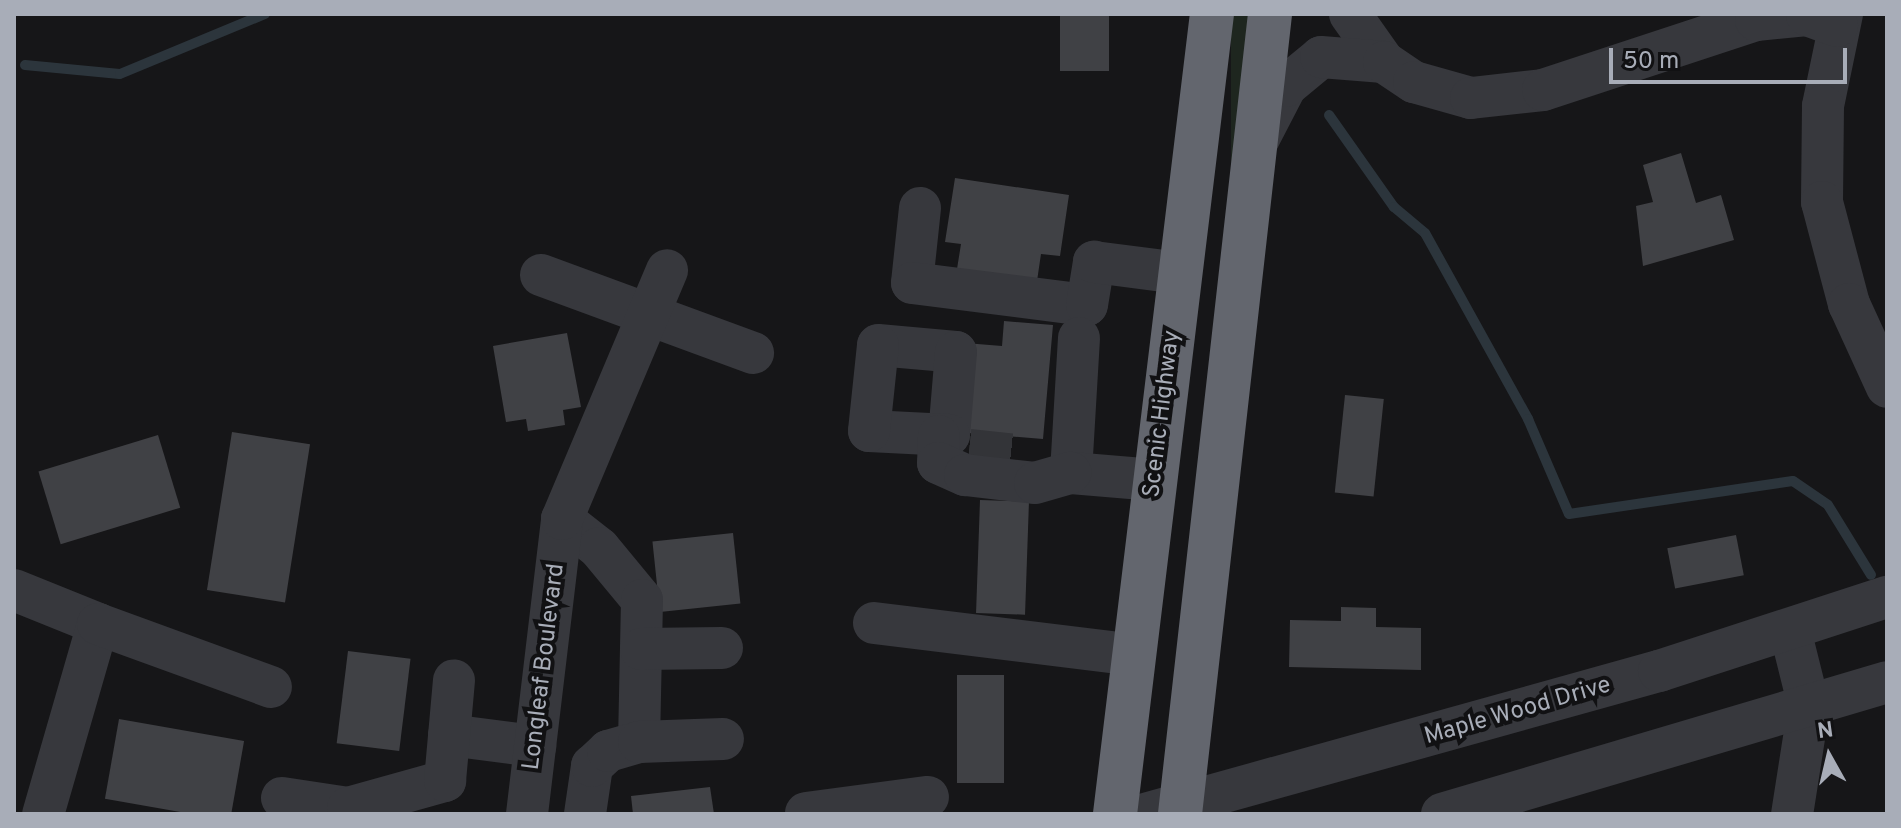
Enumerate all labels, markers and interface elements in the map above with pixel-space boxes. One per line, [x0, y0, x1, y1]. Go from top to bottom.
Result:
scale bar [1613, 32, 1851, 82]
text: 50 m [1623, 47, 1679, 77]
street label: Scenic Highway [1138, 329, 1188, 499]
street label: Longleaf Boulevard [518, 562, 572, 772]
street label: Maple Wood Drive [1421, 672, 1615, 752]
north arrow [1789, 716, 1869, 796]
text: N [1816, 717, 1835, 746]

